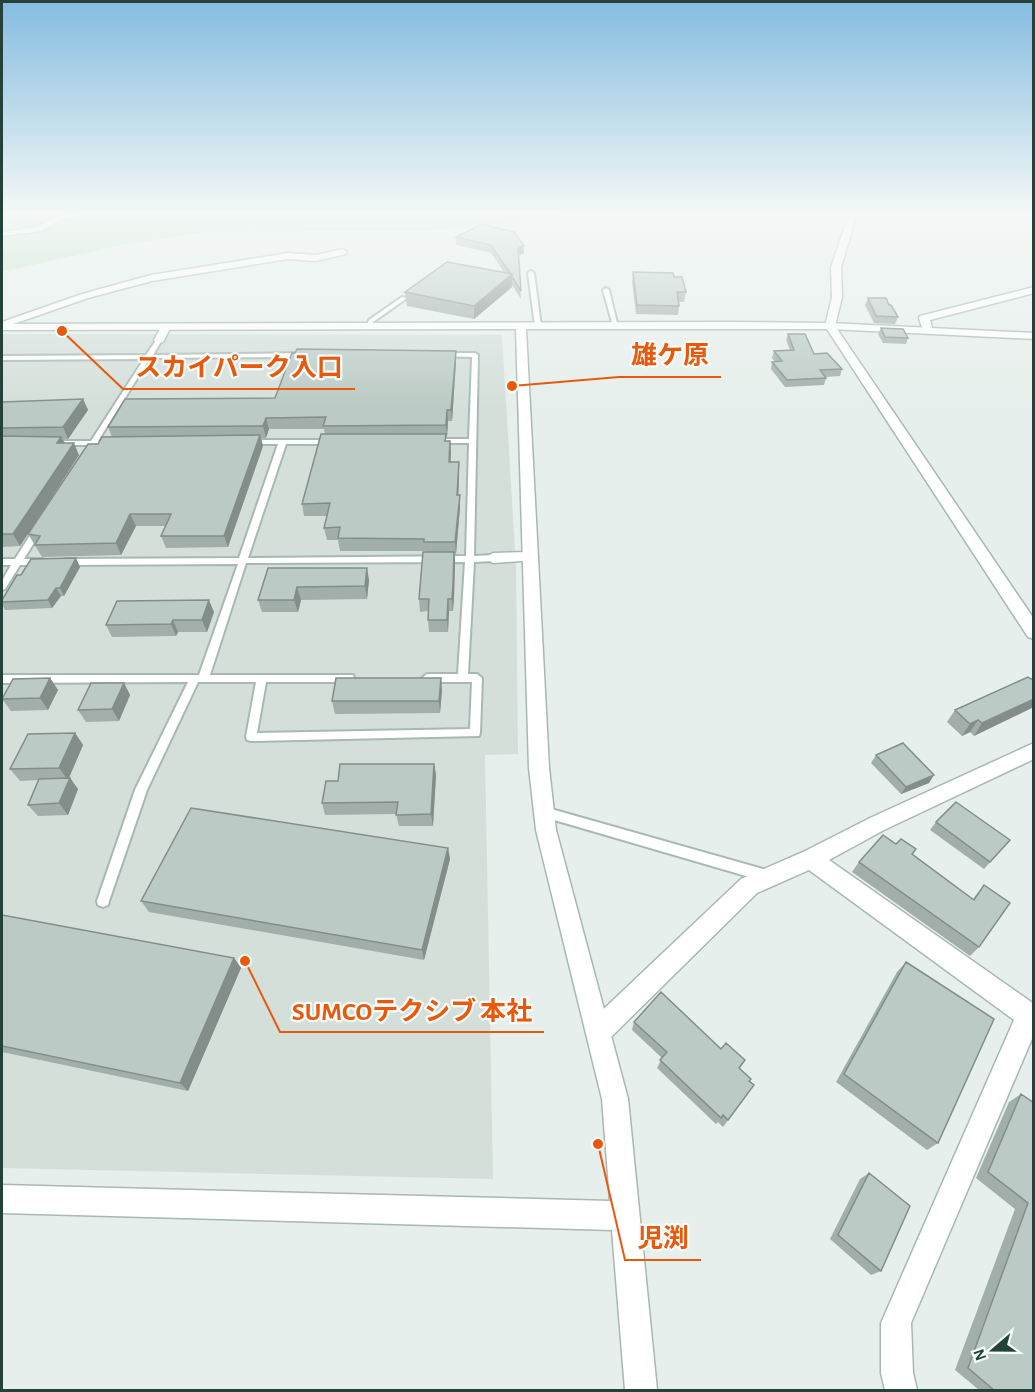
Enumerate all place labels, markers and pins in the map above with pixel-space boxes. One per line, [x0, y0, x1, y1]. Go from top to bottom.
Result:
callout: 雄ケ原 [619, 333, 721, 377]
callout: スカイパーク入口 [123, 345, 355, 389]
callout: SUMCOテクシブ 本社 [280, 988, 544, 1032]
callout: 児渕 [625, 1216, 701, 1260]

